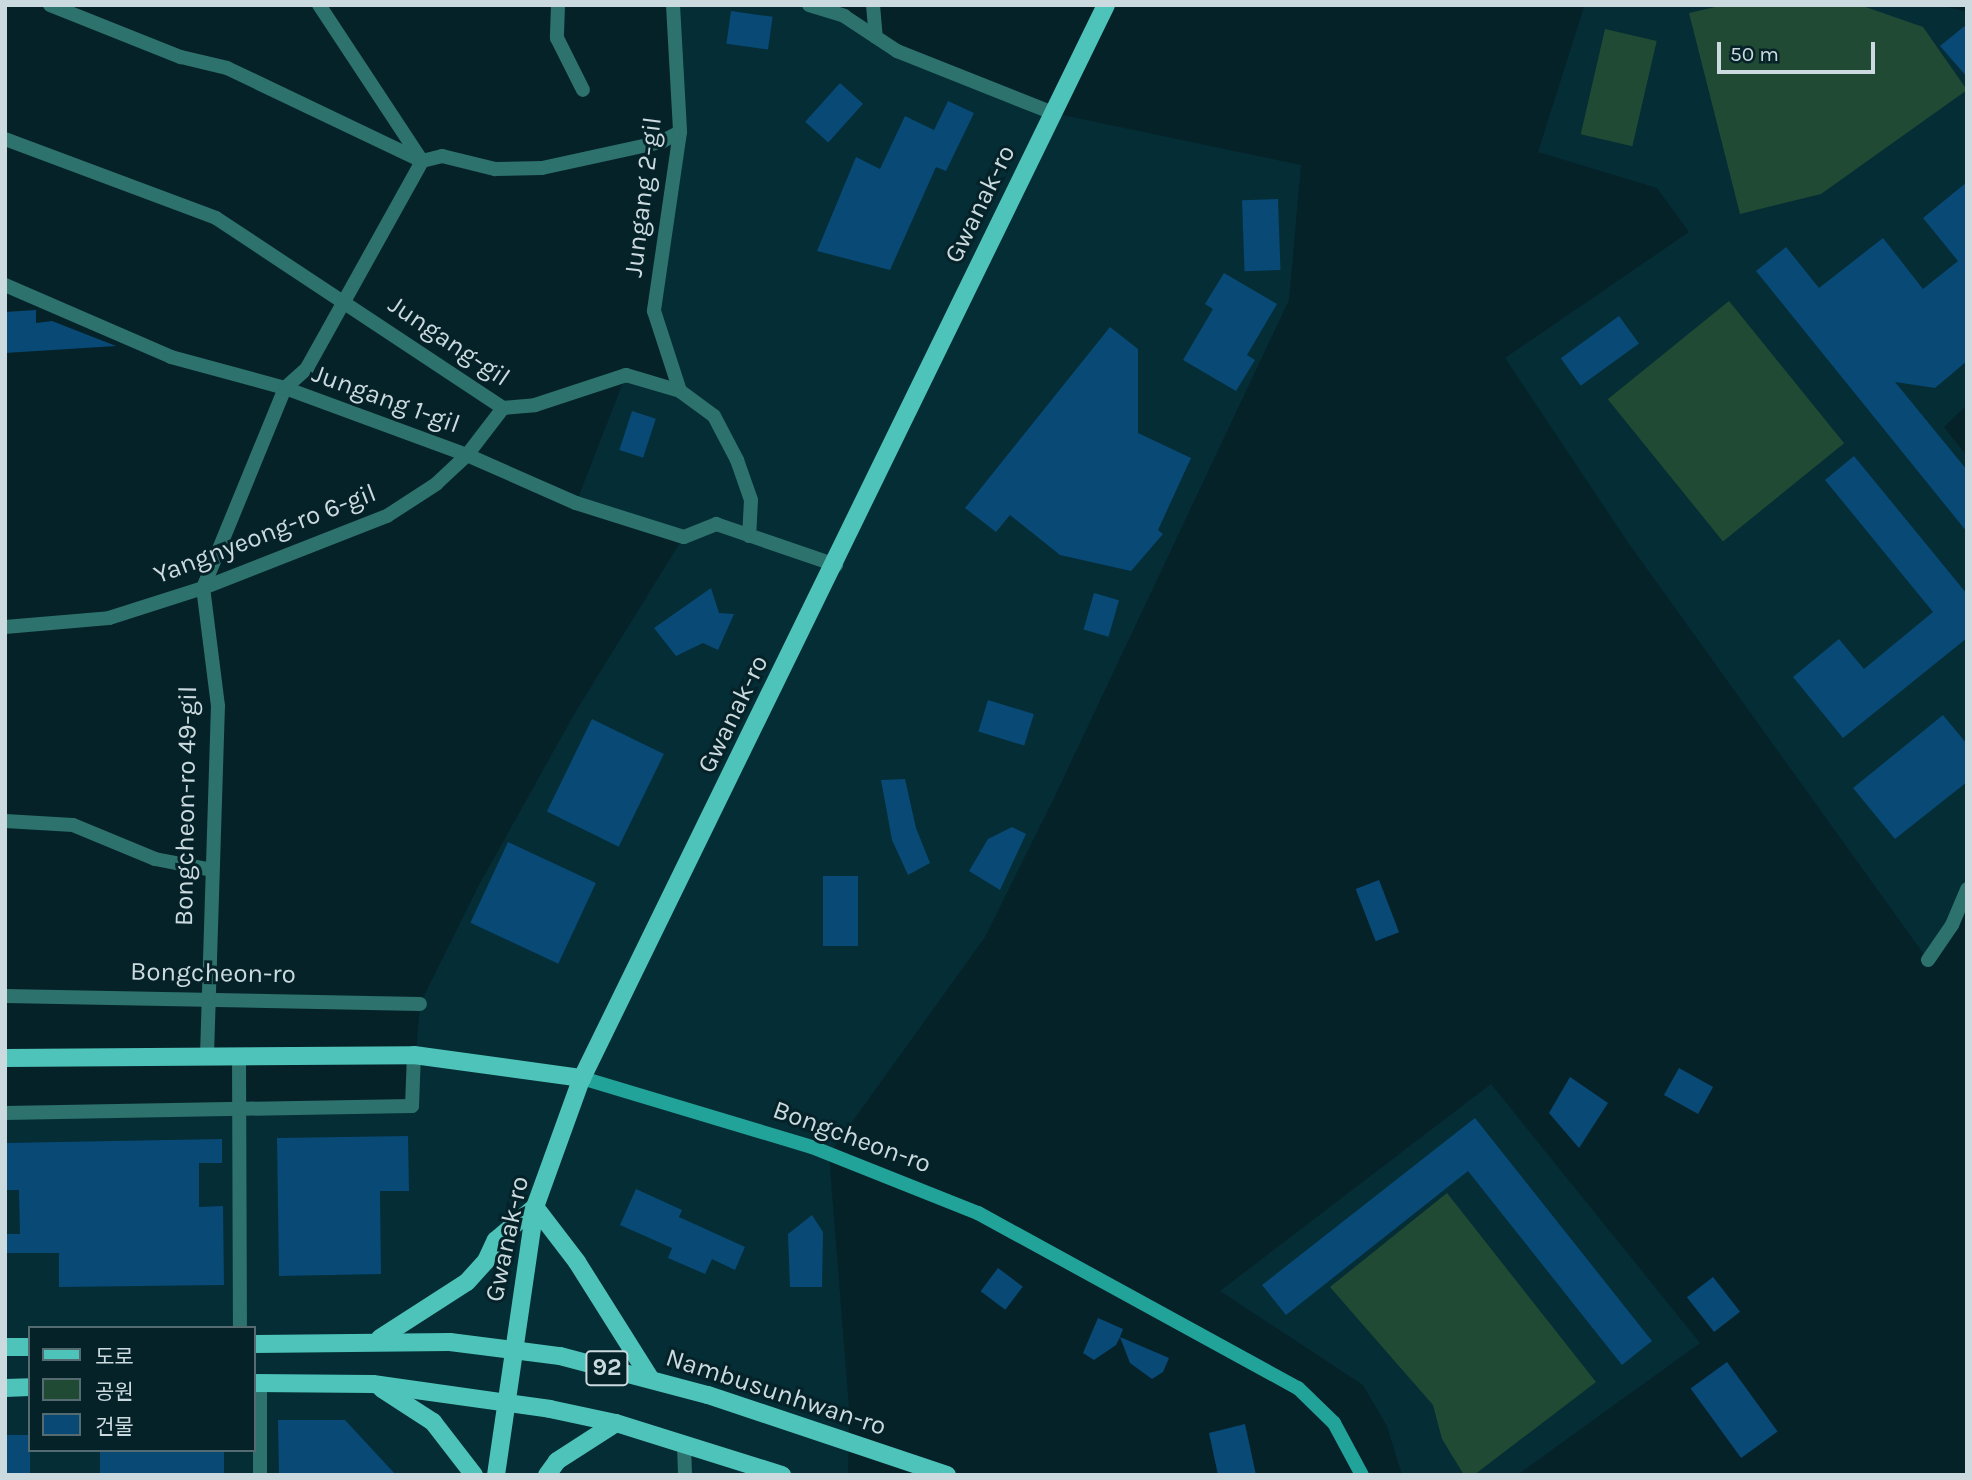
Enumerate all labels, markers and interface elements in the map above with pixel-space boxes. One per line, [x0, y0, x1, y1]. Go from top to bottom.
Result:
scale bar [1720, 28, 1878, 72]
text: 50 m [1730, 42, 1779, 66]
street label: Jungang 2-gil [618, 115, 668, 279]
street label: Gwanak-ro [938, 140, 1022, 268]
street label: Jungang-gil [382, 289, 516, 393]
street label: Jungang 1-gil [308, 358, 464, 440]
street label: Yangnyeong-ro 6-gil [149, 477, 381, 591]
street label: Gwanak-ro [691, 650, 775, 778]
street label: Bongcheon-ro 49-gil [168, 686, 204, 926]
street label: Bongcheon-ro [130, 956, 296, 990]
street label: Bongcheon-ro [769, 1094, 935, 1180]
street label: Gwanak-ro [479, 1174, 535, 1304]
legend [28, 1326, 256, 1452]
street label: Nambusunhwan-ro [662, 1342, 890, 1442]
text: 도로 [95, 1345, 134, 1369]
road number: 92 [584, 1348, 630, 1388]
text: 공원 [95, 1380, 134, 1404]
text: 건물 [95, 1415, 134, 1439]

